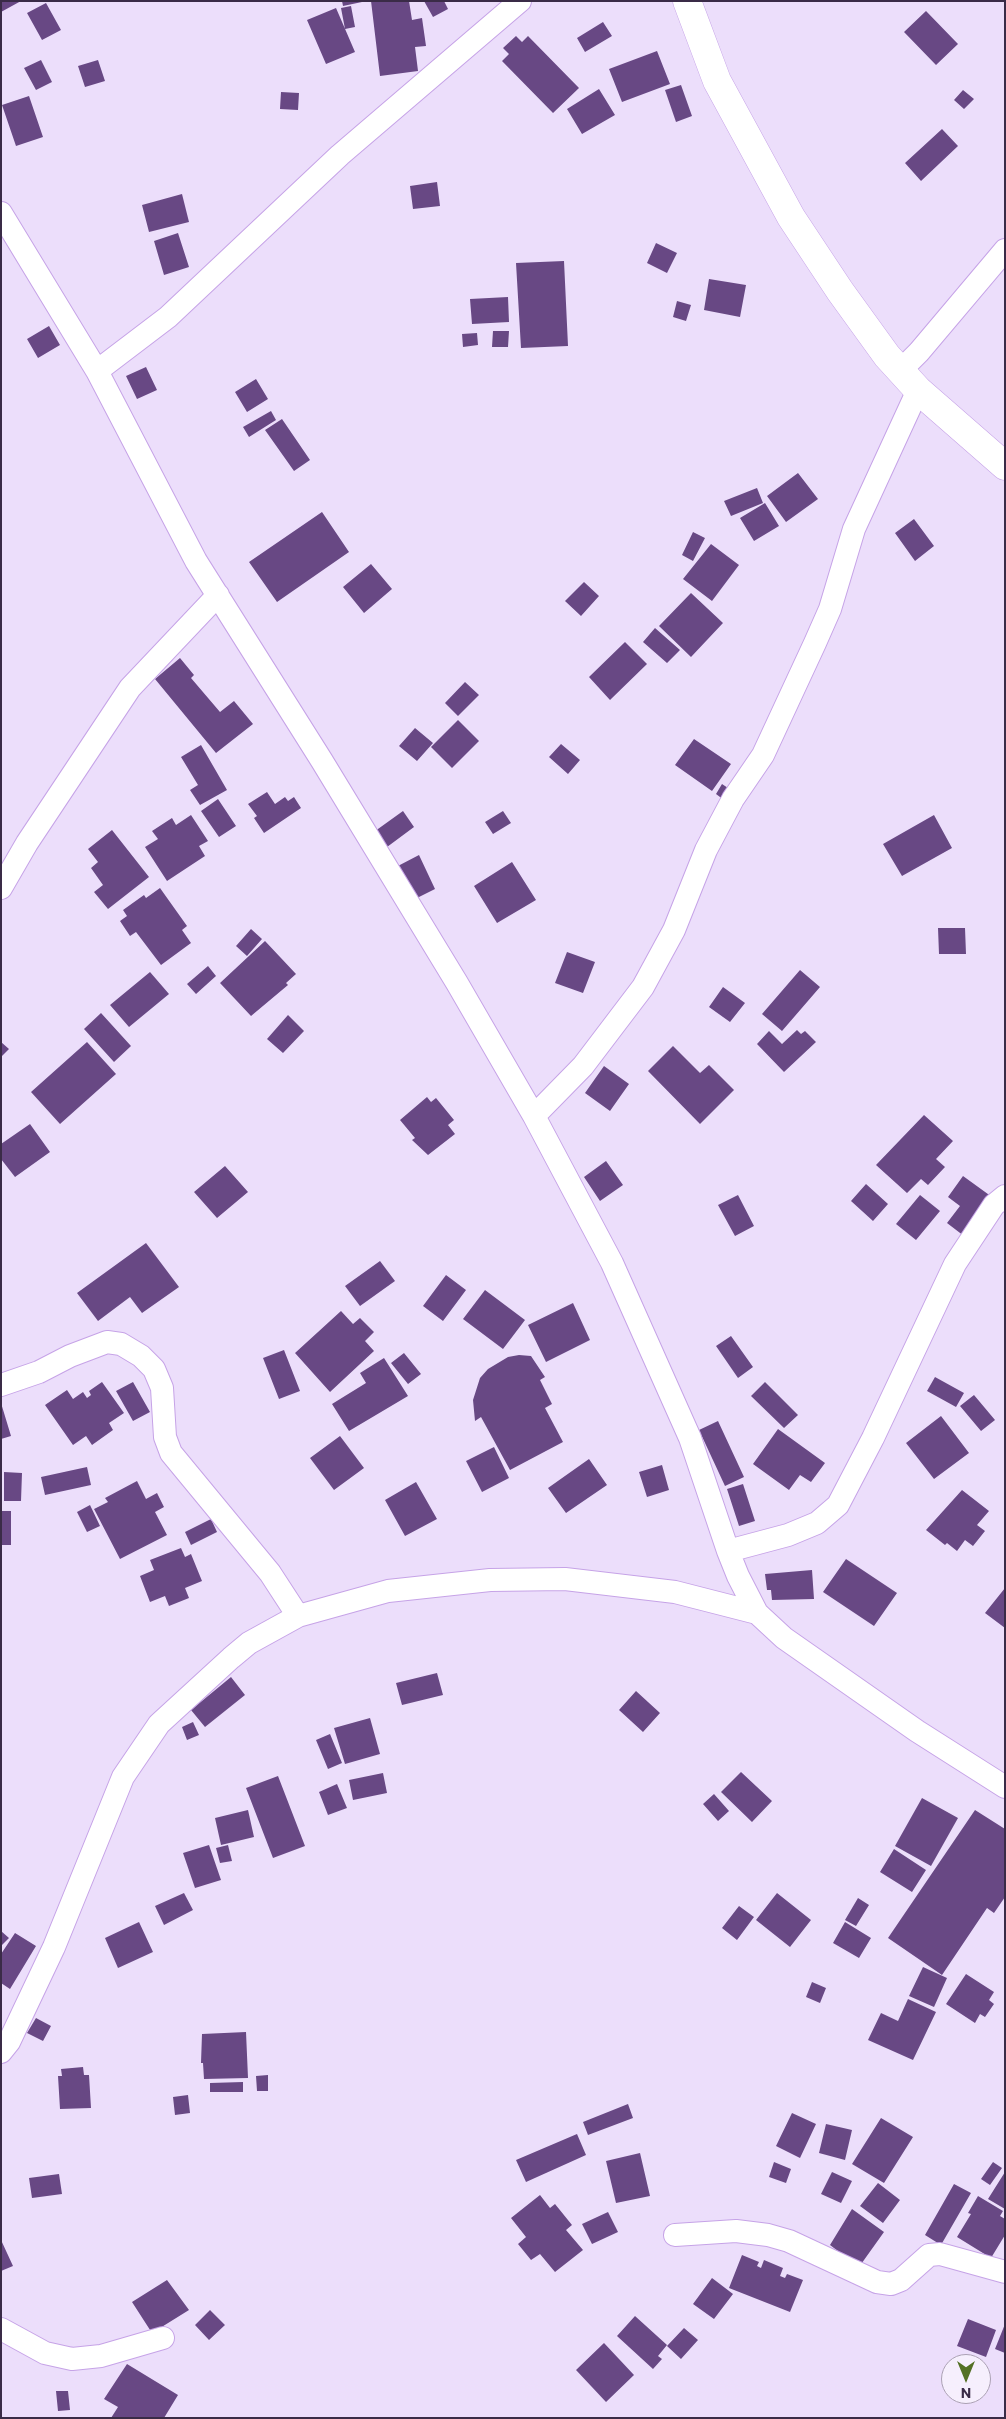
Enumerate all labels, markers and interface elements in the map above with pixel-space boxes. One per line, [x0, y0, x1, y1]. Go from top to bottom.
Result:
north arrow [941, 2354, 991, 2404]
text: N [961, 2385, 971, 2402]

